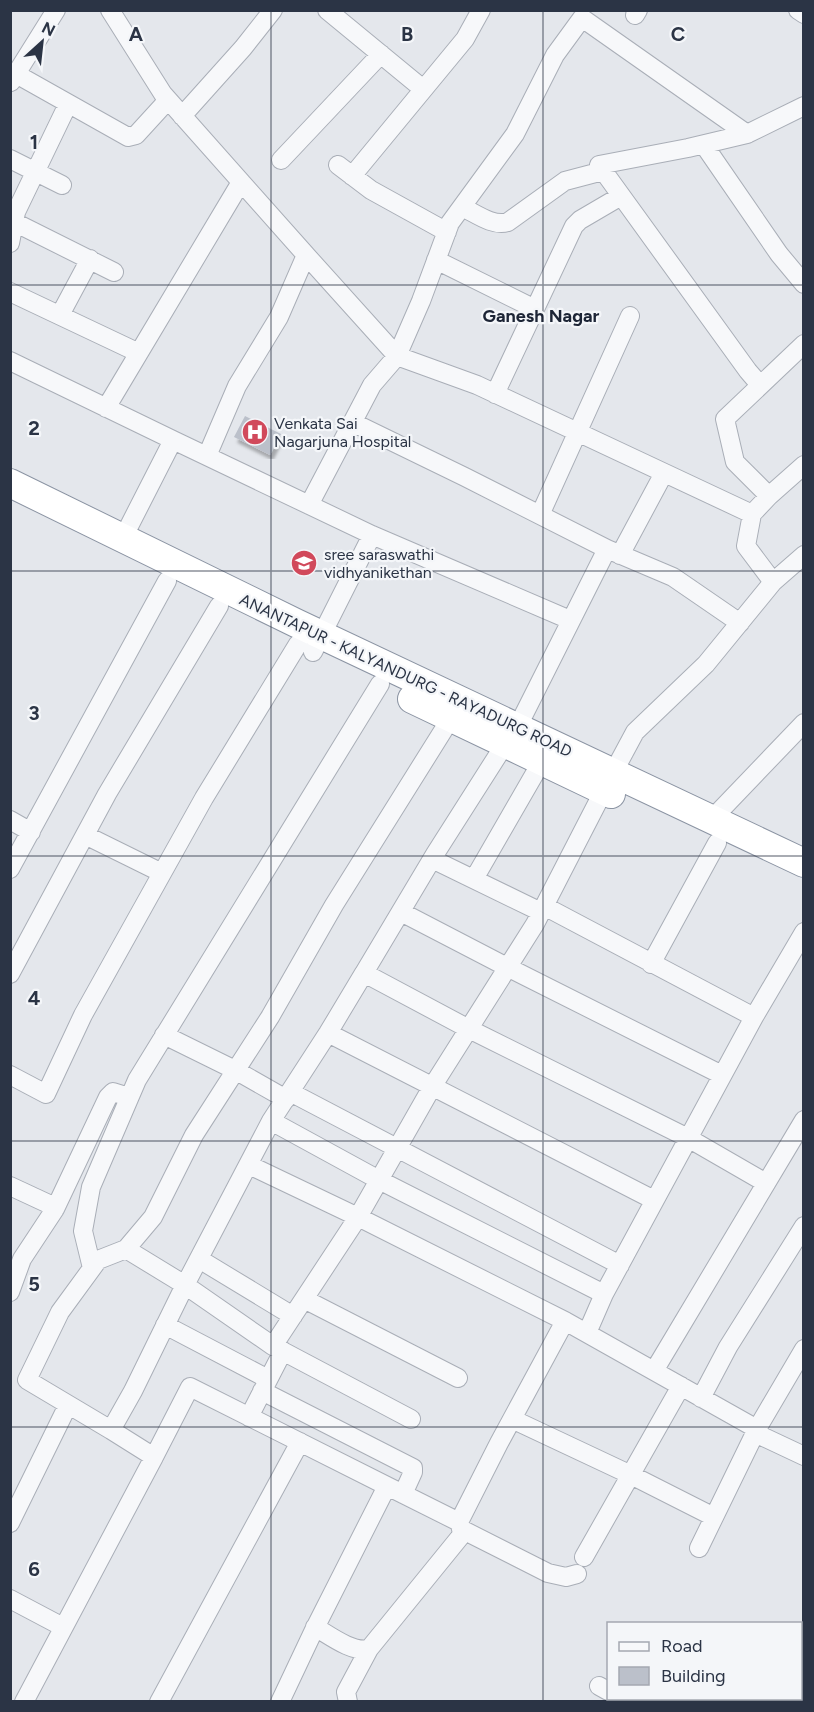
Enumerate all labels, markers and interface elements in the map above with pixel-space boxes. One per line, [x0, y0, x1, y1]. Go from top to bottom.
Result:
north arrow [12, 12, 72, 72]
text: N [39, 18, 58, 40]
text: A [129, 22, 144, 46]
text: B [401, 22, 413, 46]
text: C [671, 22, 685, 46]
text: 1 [30, 130, 38, 154]
district label: Ganesh Nagar [483, 305, 600, 327]
place label: Venkata Sai Nagarjuna Hospital [274, 414, 411, 451]
text: 2 [28, 416, 40, 440]
hospital icon: Venkata Sai Nagarjuna Hospital [240, 417, 270, 447]
place label: sree saraswathi vidhyanikethan [324, 545, 434, 582]
school or university icon: sree saraswathi vidhyanikethan [289, 548, 319, 578]
street label: ANANTAPUR - KALYANDURG - RAYADURG ROAD [236, 590, 575, 761]
text: 3 [28, 701, 40, 725]
text: 4 [28, 986, 41, 1010]
text: 5 [28, 1272, 40, 1296]
text: 6 [28, 1557, 40, 1581]
legend [607, 1622, 802, 1700]
text: Road [661, 1635, 702, 1657]
text: Building [661, 1665, 726, 1687]

